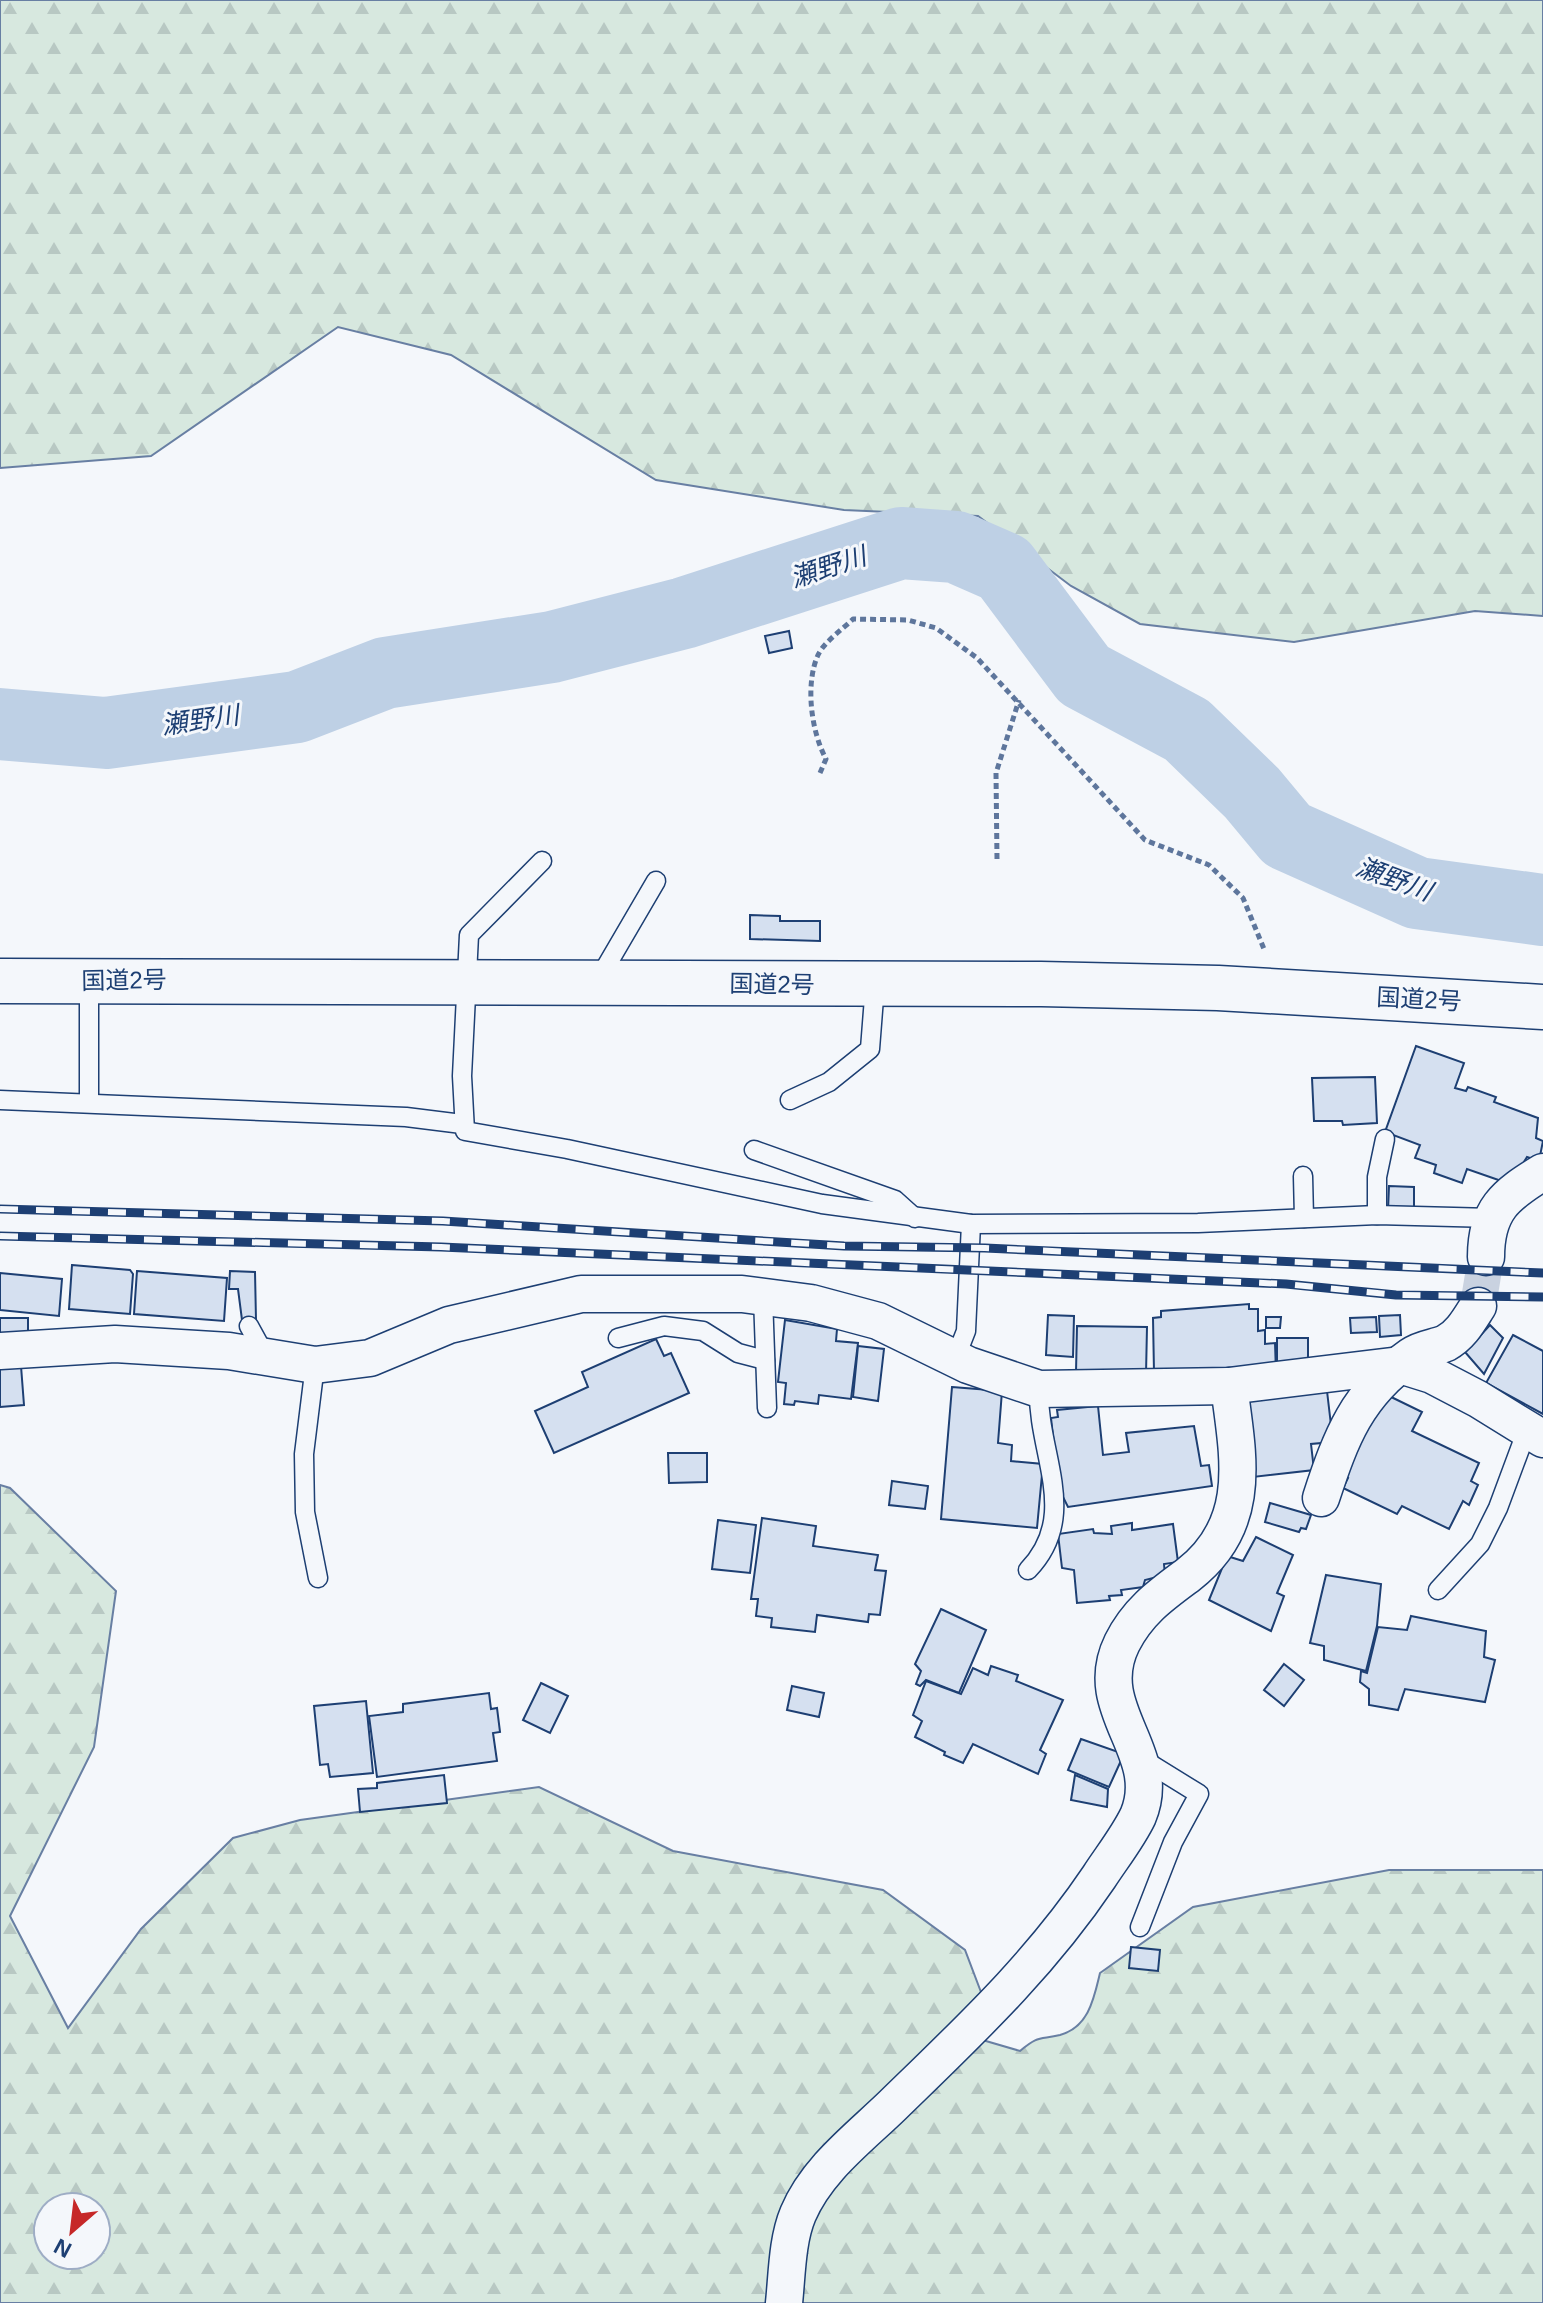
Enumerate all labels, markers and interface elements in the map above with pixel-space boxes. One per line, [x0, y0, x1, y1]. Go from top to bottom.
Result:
water label: 瀬野川 [786, 540, 873, 593]
water label: 瀬野川 [159, 699, 244, 740]
water label: 瀬野川 [1352, 852, 1439, 907]
street label: 国道2号 [81, 966, 167, 994]
street label: 国道2号 [729, 970, 815, 998]
street label: 国道2号 [1376, 983, 1462, 1015]
north arrow [32, 2191, 112, 2271]
text: N [50, 2233, 76, 2263]

